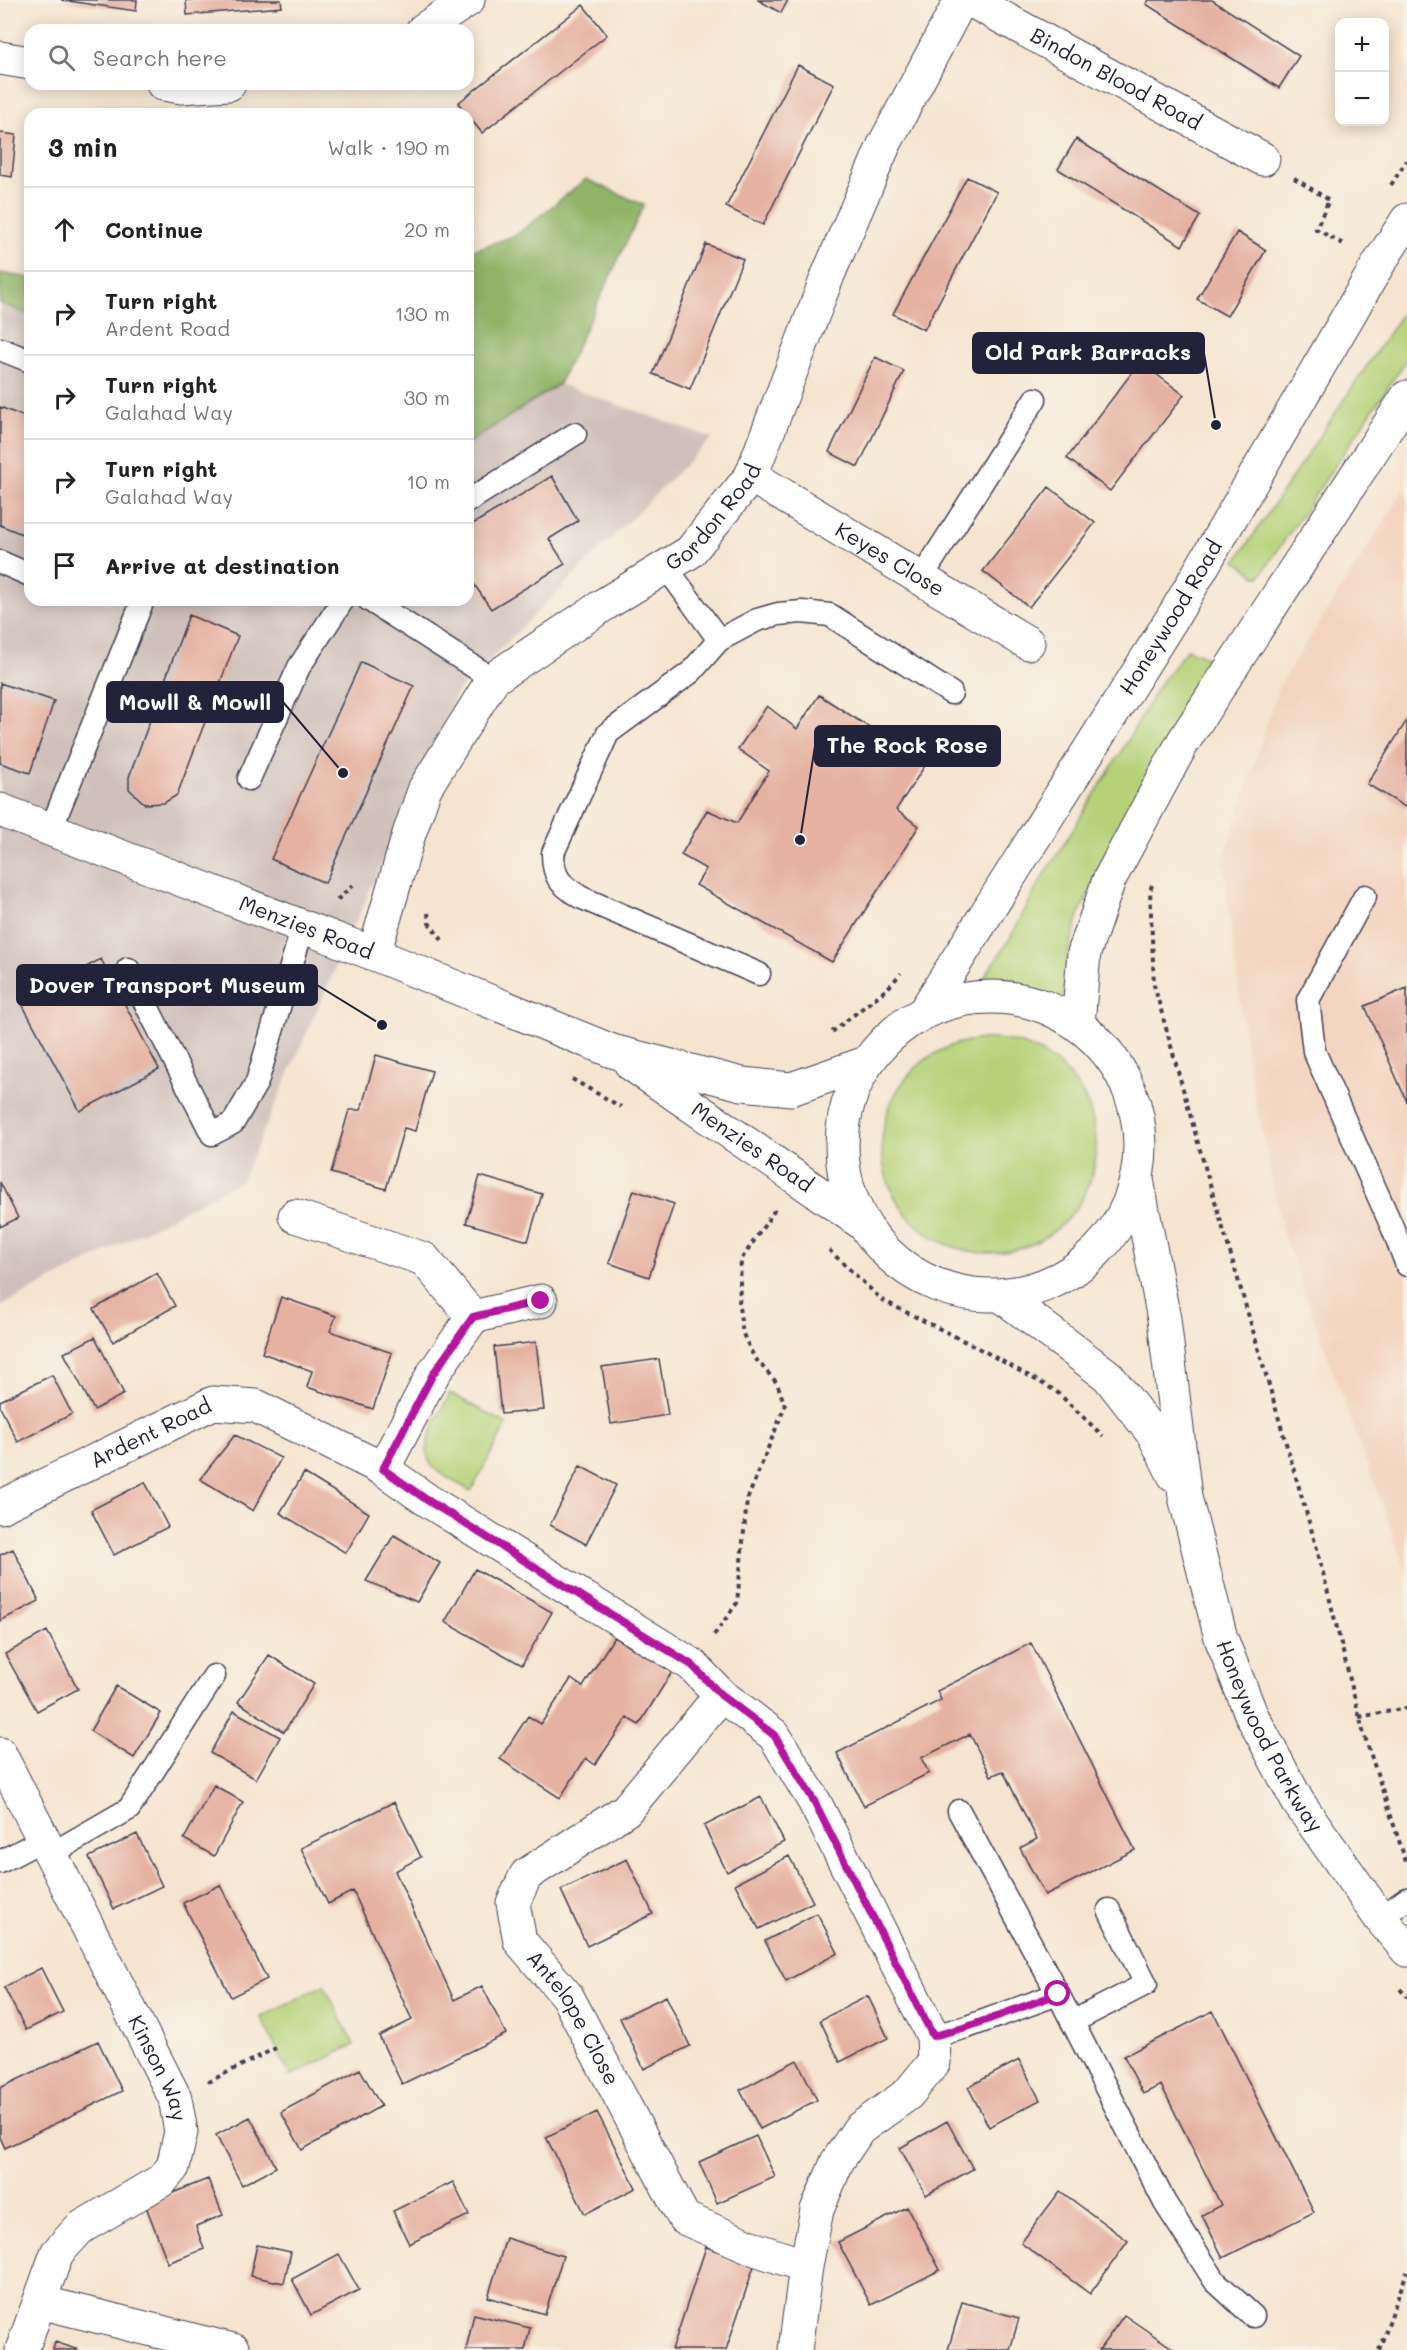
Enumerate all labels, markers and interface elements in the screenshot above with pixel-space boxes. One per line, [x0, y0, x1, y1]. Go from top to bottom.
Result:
map controls [1335, 18, 1389, 126]
button: + [1335, 18, 1389, 72]
street label: Bindon Blood Road [1026, 20, 1207, 135]
search box [24, 24, 474, 90]
icon: search [45, 41, 78, 74]
text: Search here [93, 43, 227, 72]
button: − [1335, 72, 1389, 126]
text: 3 min [48, 130, 117, 164]
text: Walk · 190 m [327, 134, 450, 160]
icon: ahead [48, 213, 81, 246]
text: Continue [105, 215, 203, 244]
text: 20 m [404, 216, 450, 242]
text: Turn right [105, 286, 217, 315]
icon: right [48, 297, 81, 330]
text: 130 m [395, 300, 450, 326]
text: Ardent Road [105, 315, 230, 341]
callout: Old Park Barracks [973, 333, 1204, 373]
text: Old Park Barracks [985, 337, 1191, 366]
text: Turn right [105, 370, 217, 399]
icon: right [48, 381, 81, 414]
text: 30 m [404, 384, 450, 410]
text: Galahad Way [105, 399, 233, 425]
text: Turn right [105, 454, 217, 483]
street label: Gordon Road [660, 460, 766, 576]
icon: right [48, 465, 81, 498]
text: 10 m [406, 468, 450, 494]
text: Galahad Way [105, 483, 233, 509]
street label: Keyes Close [831, 515, 950, 602]
street label: Honeywood Road [1112, 534, 1227, 699]
icon: arrive [48, 549, 81, 582]
text: Arrive at destination [105, 551, 340, 580]
callout: Mowll & Mowll [107, 682, 283, 722]
text: Mowll & Mowll [119, 687, 271, 716]
callout: The Rock Rose [815, 726, 1000, 766]
text: The Rock Rose [826, 730, 988, 759]
street label: Menzies Road [236, 888, 378, 965]
callout: Dover Transport Museum [17, 965, 317, 1005]
text: Dover Transport Museum [29, 970, 305, 999]
street label: Menzies Road [687, 1095, 819, 1197]
route end [527, 1287, 553, 1313]
street label: Ardent Road [85, 1391, 215, 1473]
street label: Honeywood Parkway [1211, 1636, 1330, 1837]
street label: Antelope Close [522, 1944, 626, 2089]
route start [1044, 1980, 1070, 2006]
street label: Kinson Way [123, 2010, 194, 2123]

